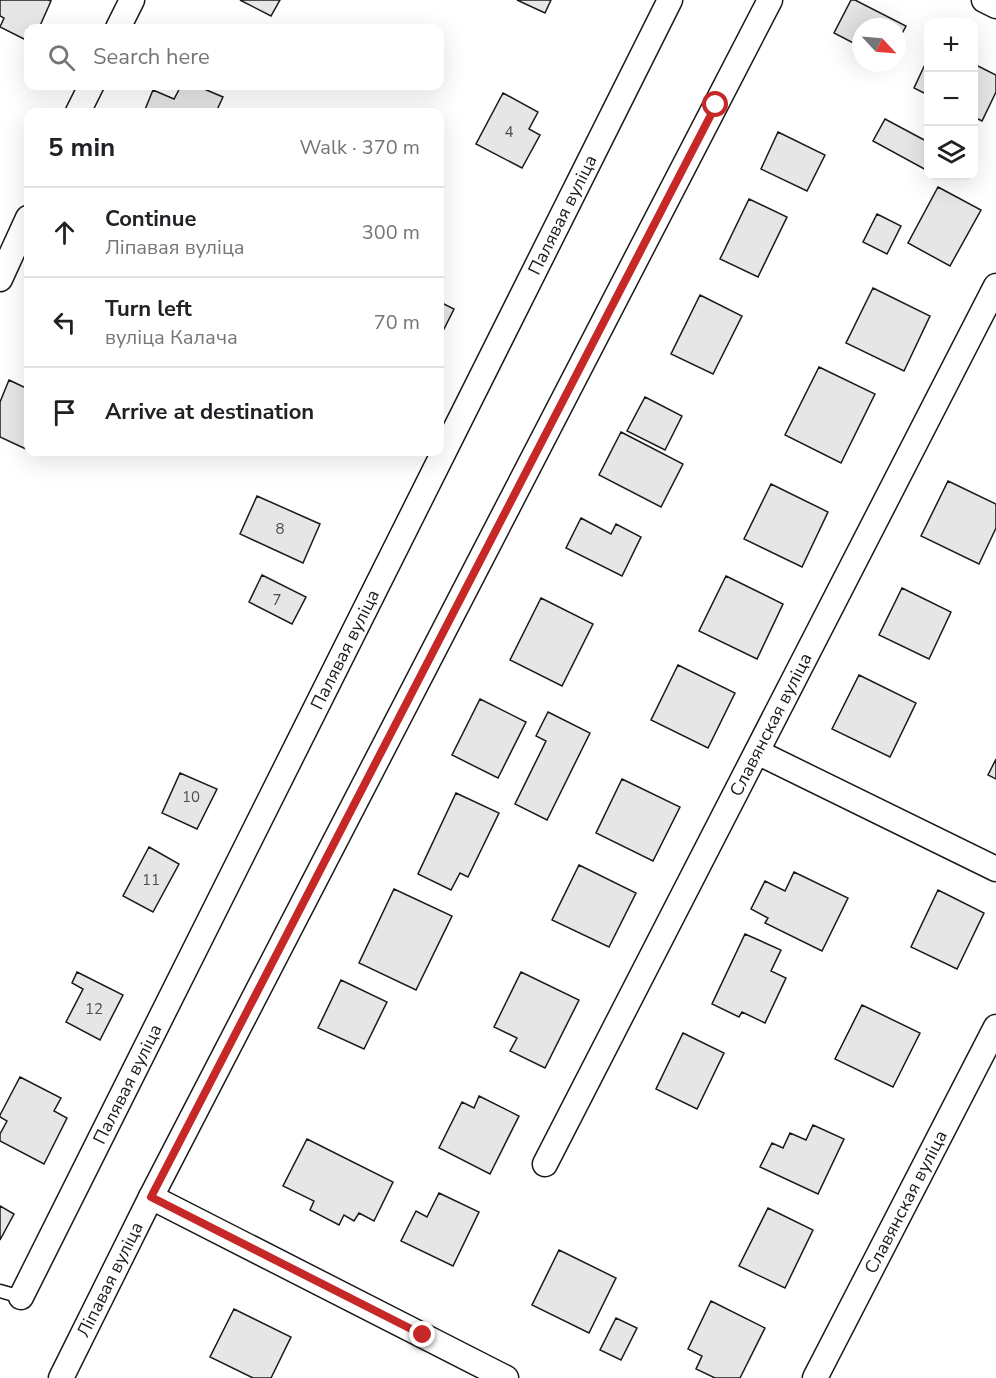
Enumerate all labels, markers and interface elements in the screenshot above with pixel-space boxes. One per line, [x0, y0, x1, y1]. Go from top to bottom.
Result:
north arrow [852, 18, 906, 72]
map controls [924, 18, 978, 180]
button: + [924, 18, 978, 72]
search box [24, 24, 444, 90]
icon: search [45, 41, 78, 74]
text: Search here [93, 42, 210, 72]
button: − [924, 72, 978, 126]
route start [702, 91, 728, 117]
house number: 4 [504, 122, 514, 142]
button: layers [924, 126, 978, 180]
text: 5 min [48, 130, 115, 165]
text: Walk · 370 m [300, 134, 420, 161]
street label: Палявая вуліца [522, 151, 603, 279]
text: Continue [105, 204, 196, 234]
icon: ahead [48, 216, 81, 249]
text: 300 m [362, 219, 420, 246]
text: Ліпавая вуліца [105, 234, 245, 261]
text: Turn left [105, 294, 192, 324]
icon: left [48, 306, 81, 339]
text: 70 m [374, 309, 420, 336]
text: вуліца Калача [105, 324, 238, 351]
icon: arrive [48, 396, 81, 429]
text: Arrive at destination [105, 397, 314, 427]
house number: 8 [275, 519, 285, 539]
street label: Палявая вуліца [305, 585, 385, 714]
house number: 7 [272, 590, 282, 610]
street label: Славянская вуліца [724, 649, 818, 800]
house number: 10 [182, 787, 200, 807]
house number: 11 [142, 870, 160, 890]
house number: 12 [85, 999, 103, 1019]
street label: Палявая вуліца [87, 1020, 168, 1148]
street label: Славянская вуліца [859, 1126, 953, 1278]
street label: Ліпавая вуліца [71, 1218, 149, 1341]
route end [409, 1321, 435, 1347]

